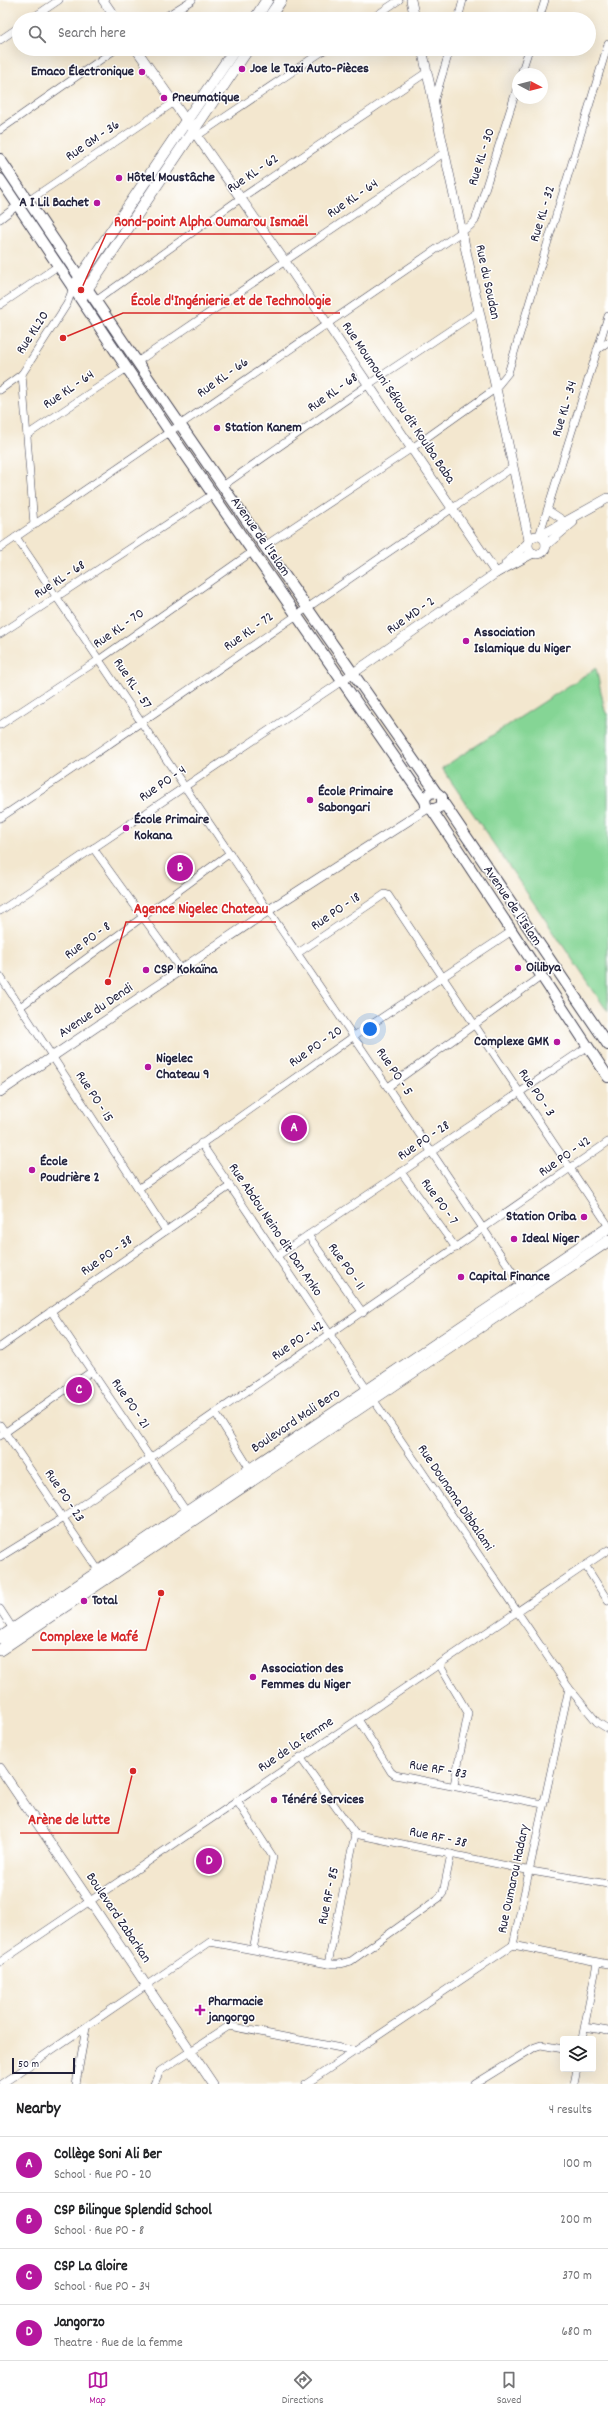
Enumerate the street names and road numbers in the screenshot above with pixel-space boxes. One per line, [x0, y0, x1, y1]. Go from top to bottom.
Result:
street label: Rue GM - 36 [62, 115, 124, 167]
street label: Rue KL - 30 [463, 126, 501, 188]
street label: Rue KL - 62 [223, 149, 283, 199]
street label: Rue KL - 64 [323, 174, 383, 224]
street label: Rue KL - 32 [525, 183, 561, 245]
street label: Rue du Soudan [469, 243, 505, 321]
street label: Rue KL20 [11, 307, 55, 359]
street label: Rue Moumouni Sékou dit Koulba Baba [336, 318, 460, 488]
street label: Rue KL - 66 [193, 353, 253, 403]
street label: Rue KL - 64 [39, 365, 99, 415]
street label: Rue KL - 68 [303, 368, 363, 418]
street label: Rue KL - 34 [547, 379, 583, 439]
street label: Avenue de l'Islam [225, 493, 295, 581]
street label: Rue KL - 68 [30, 556, 90, 604]
street label: Rue MD - 2 [383, 592, 439, 640]
street label: Rue KL - 70 [89, 604, 149, 654]
street label: Rue KL - 72 [220, 607, 278, 657]
street label: Rue KL - 57 [108, 655, 156, 713]
street label: Rue PO - 4 [135, 761, 191, 807]
street label: Avenue de l'Islam [478, 862, 546, 950]
street label: Rue PO - 18 [307, 888, 365, 936]
street label: Rue PO - 8 [61, 917, 116, 965]
street label: Avenue du Dendi [55, 978, 138, 1043]
street label: Rue PO - 20 [285, 1021, 347, 1073]
street label: Rue PO - 5 [371, 1044, 417, 1100]
street label: Rue PO - 3 [513, 1065, 559, 1121]
street label: Rue PO - 15 [70, 1068, 118, 1126]
street label: Rue PO - 28 [394, 1116, 455, 1166]
street label: Rue PO - 42 [535, 1132, 595, 1182]
street label: Rue Abdou Neino dit Dan Anko [223, 1160, 327, 1300]
street label: Rue PO - 7 [415, 1175, 463, 1229]
street label: Rue PO - 38 [77, 1230, 137, 1281]
street label: Rue PO - 11 [322, 1239, 370, 1295]
street label: Rue PO - 42 [268, 1316, 328, 1366]
street label: Rue PO - 21 [106, 1375, 154, 1433]
street label: Boulevard Mali Bero [247, 1384, 345, 1458]
street label: Rue Dounama Dibbalami [412, 1441, 498, 1556]
street label: Rue PO - 23 [39, 1465, 89, 1527]
street label: Rue de la femme [254, 1712, 338, 1778]
street label: Rue RF - 83 [408, 1755, 468, 1785]
street label: Rue RF - 38 [407, 1822, 469, 1854]
street label: Rue Oumarou Hadary [493, 1822, 535, 1935]
street label: Rue RF - 85 [313, 1865, 345, 1927]
street label: Boulevard Zabarkan [80, 1869, 156, 1967]

